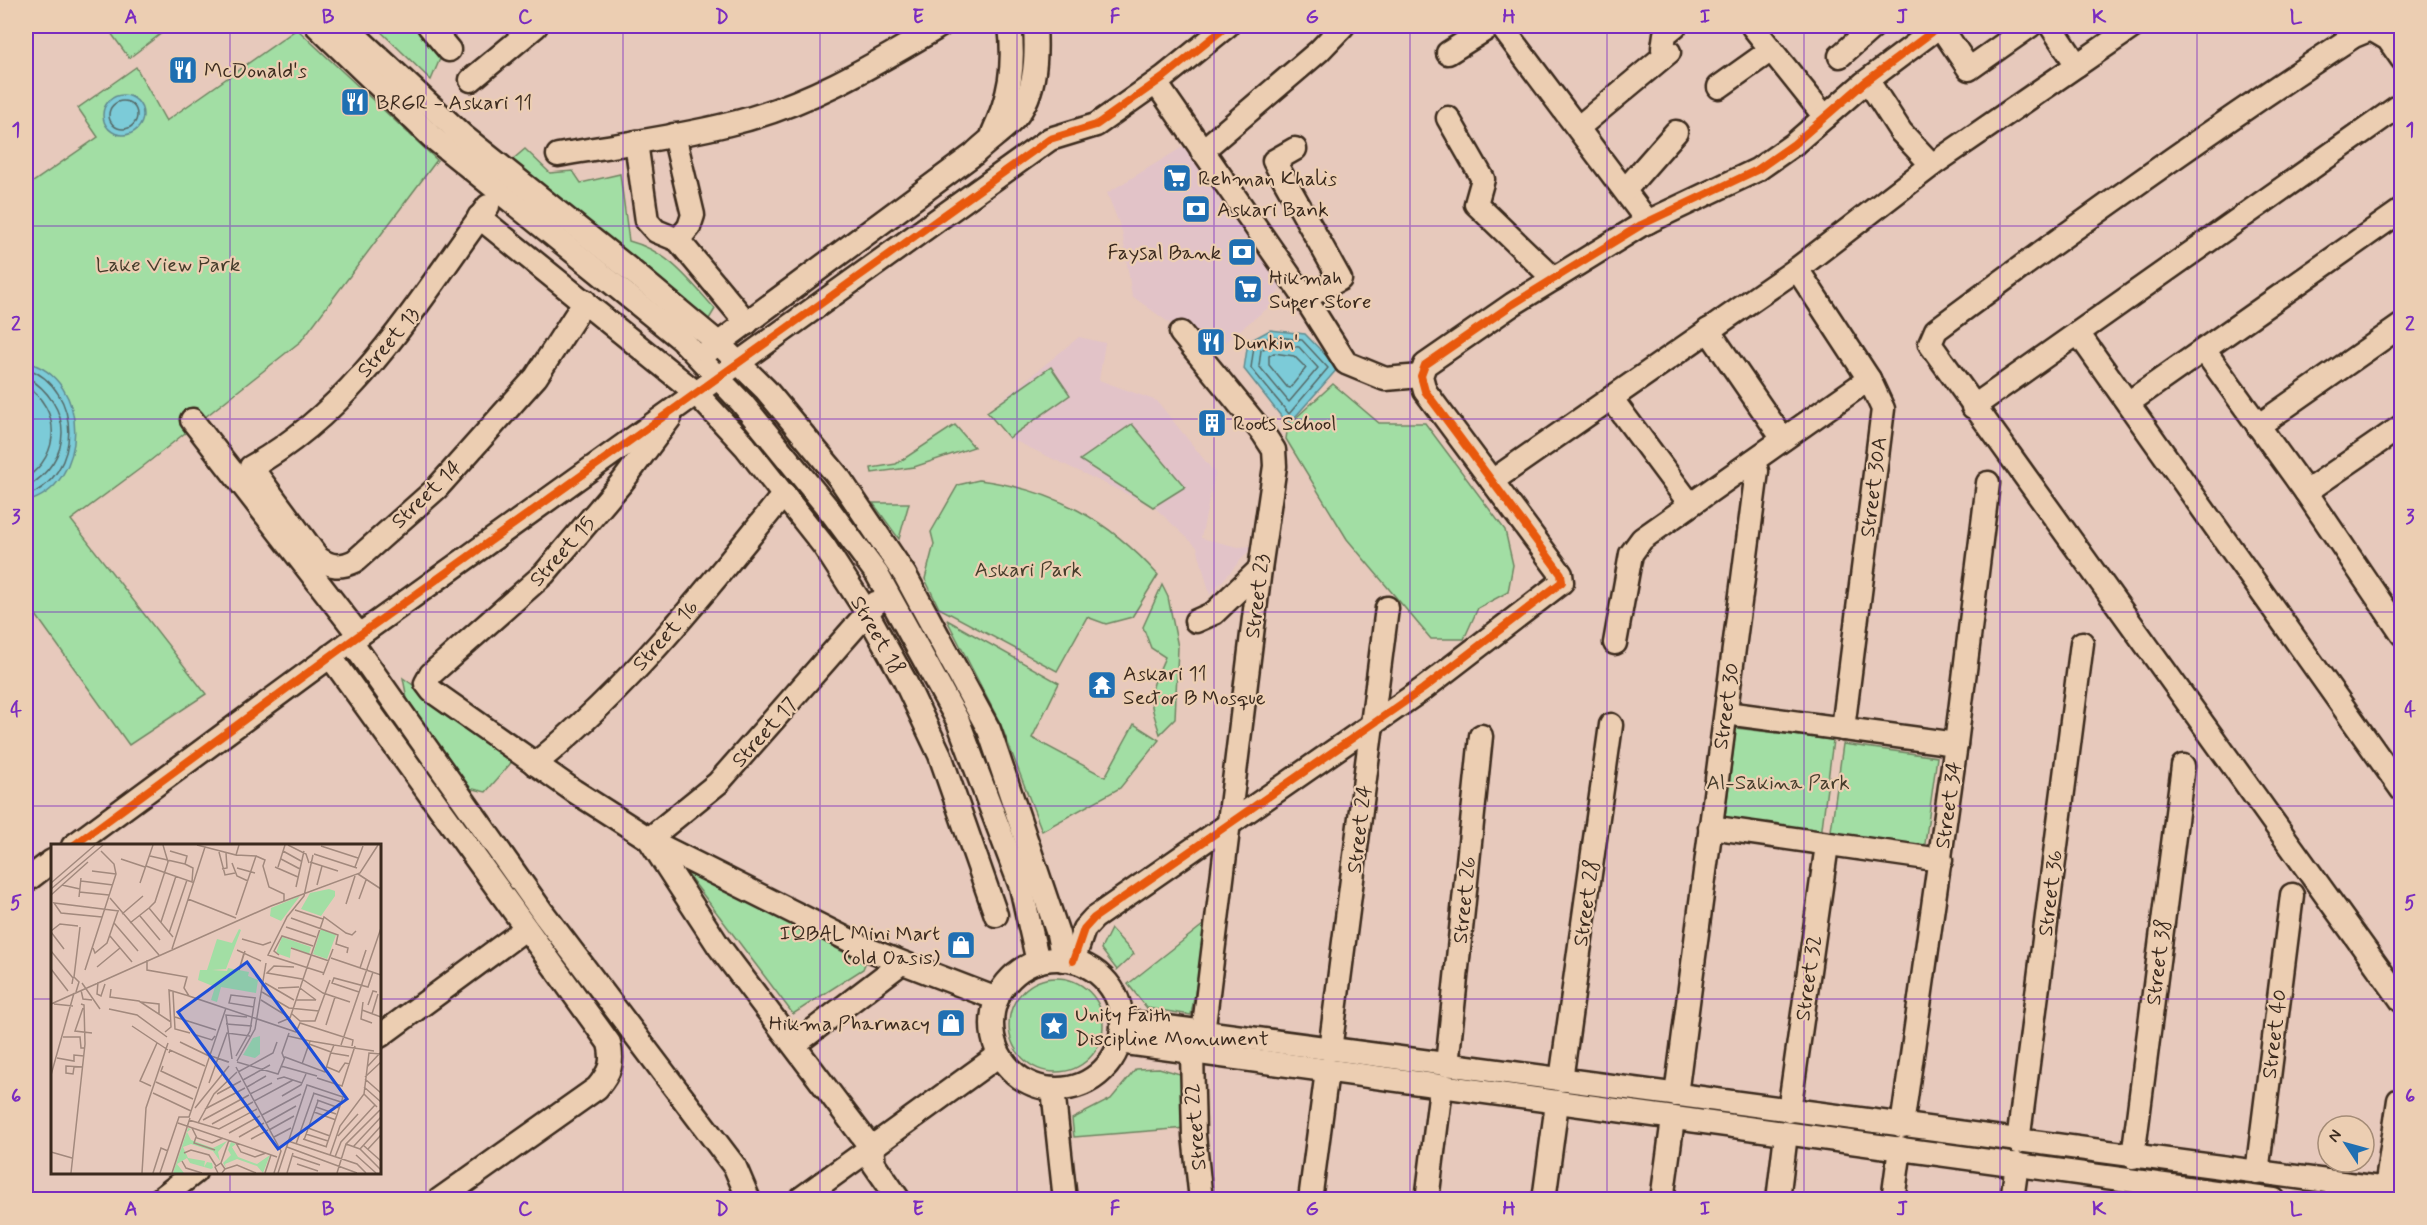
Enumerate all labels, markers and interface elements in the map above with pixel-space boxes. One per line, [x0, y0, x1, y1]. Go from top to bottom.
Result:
text: A [124, 4, 138, 31]
text: B [322, 4, 335, 31]
text: C [518, 4, 533, 31]
text: D [715, 4, 729, 31]
text: E [912, 4, 924, 31]
text: F [1110, 4, 1121, 31]
text: G [1305, 4, 1319, 31]
text: H [1502, 4, 1516, 31]
text: I [1700, 4, 1710, 31]
text: J [1896, 4, 1908, 31]
text: K [2092, 4, 2107, 31]
text: L [2290, 4, 2303, 31]
restaurant icon: McDonald's [167, 54, 199, 86]
place label: McDonald's [204, 57, 307, 85]
restaurant icon: BRGR - Askari 11 [339, 86, 371, 118]
place label: BRGR - Askari 11 [376, 89, 532, 117]
text: 1 [12, 117, 20, 144]
text: 1 [2406, 117, 2414, 144]
supermarket icon: Rehman Khalis [1161, 162, 1193, 194]
place label: Rehman Khalis [1198, 165, 1337, 193]
bank icon: Askari Bank [1180, 193, 1212, 225]
place label: Askari Bank [1217, 196, 1329, 224]
bank icon: Faysal Bank [1226, 236, 1258, 268]
place label: Faysal Bank [1107, 239, 1221, 267]
park label: Lake View Park [96, 251, 241, 279]
place label: Hikmah Super Store [1269, 264, 1371, 316]
supermarket icon: Hikmah Super Store [1232, 273, 1264, 305]
street label: Street 13 [351, 301, 427, 384]
text: 2 [11, 311, 21, 338]
text: 2 [2405, 311, 2415, 338]
restaurant icon: Dunkin' [1195, 326, 1227, 358]
place label: Dunkin' [1232, 329, 1299, 357]
building icon: Roots School [1196, 407, 1228, 439]
place label: Roots School [1233, 410, 1336, 438]
street label: Street 30A [1854, 435, 1894, 539]
street label: Street 14 [385, 454, 468, 535]
text: 3 [11, 504, 21, 531]
text: 3 [2405, 504, 2415, 531]
street label: Street 15 [523, 510, 602, 593]
street label: Street 23 [1239, 552, 1277, 640]
park label: Askari Park [974, 556, 1082, 584]
street label: Street 18 [843, 591, 911, 680]
street label: Street 16 [626, 594, 705, 677]
place label: Askari 11 Sector B Mosque [1123, 660, 1266, 712]
street label: Street 30 [1707, 661, 1747, 751]
temple icon: Askari 11 Sector B Mosque [1086, 669, 1118, 701]
street label: Street 17 [726, 691, 804, 774]
text: 4 [10, 697, 22, 724]
text: 4 [2404, 697, 2416, 724]
street label: Street 34 [1929, 759, 1969, 851]
park label: Al-Sakina Park [1706, 769, 1850, 797]
street label: Street 24 [1341, 783, 1379, 875]
inset map [51, 844, 381, 1174]
street label: Street 36 [2032, 848, 2070, 938]
street label: Street 26 [1446, 855, 1484, 945]
street label: Street 28 [1567, 858, 1607, 948]
text: 5 [10, 890, 22, 917]
text: 5 [2404, 890, 2416, 917]
street label: Street 38 [2140, 917, 2178, 1007]
place label: IQBAL Mini Mart (old Oasis) [779, 920, 941, 972]
shop icon: IQBAL Mini Mart (old Oasis) [945, 929, 977, 961]
street label: Street 32 [1789, 933, 1829, 1023]
street label: Street 40 [2256, 988, 2294, 1081]
place label: Unity Faith Discipline Monument [1075, 1001, 1269, 1053]
shop icon: Hikma Pharmacy [935, 1007, 967, 1039]
place label: Hikma Pharmacy [769, 1010, 930, 1038]
place icon: Unity Faith Discipline Monument [1038, 1010, 1070, 1042]
street label: Street 22 [1178, 1082, 1214, 1172]
text: 6 [11, 1083, 21, 1110]
text: 6 [2405, 1083, 2415, 1110]
north arrow [2316, 1114, 2376, 1174]
text: N [2323, 1126, 2347, 1147]
text: A [124, 1196, 138, 1223]
text: B [322, 1196, 335, 1223]
text: C [518, 1196, 533, 1223]
text: D [715, 1196, 729, 1223]
text: E [912, 1196, 924, 1223]
text: F [1110, 1196, 1121, 1223]
text: G [1305, 1196, 1319, 1223]
text: H [1502, 1196, 1516, 1223]
text: I [1700, 1196, 1710, 1223]
text: J [1896, 1196, 1908, 1223]
text: K [2092, 1196, 2107, 1223]
text: L [2290, 1196, 2303, 1223]

